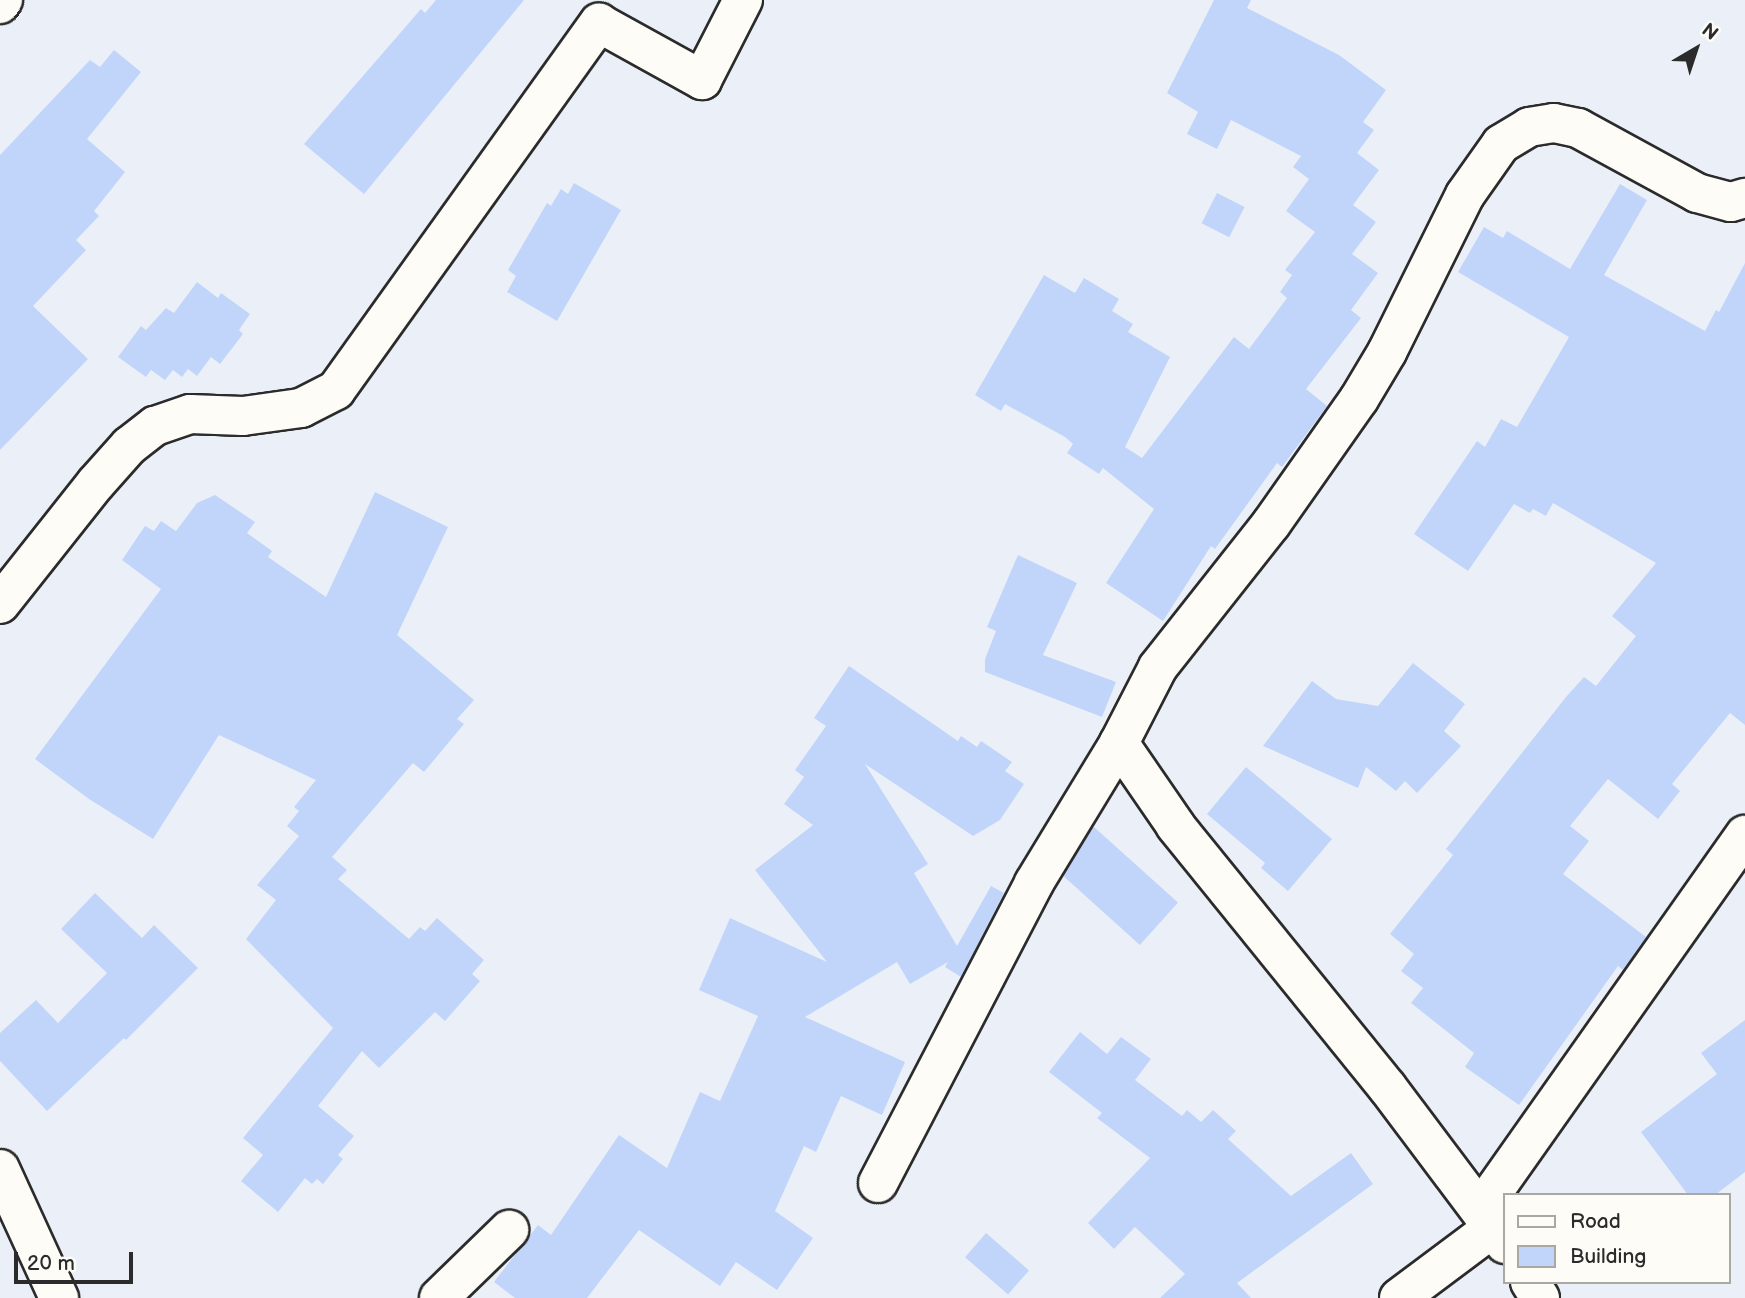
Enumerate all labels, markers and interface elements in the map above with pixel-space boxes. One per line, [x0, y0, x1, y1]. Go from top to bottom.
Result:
north arrow [1661, 14, 1731, 84]
text: N [1697, 19, 1722, 46]
legend [1504, 1193, 1731, 1284]
text: Road [1570, 1209, 1621, 1234]
scale bar [18, 1238, 136, 1282]
text: Building [1570, 1244, 1646, 1269]
text: 20 m [27, 1251, 75, 1276]

